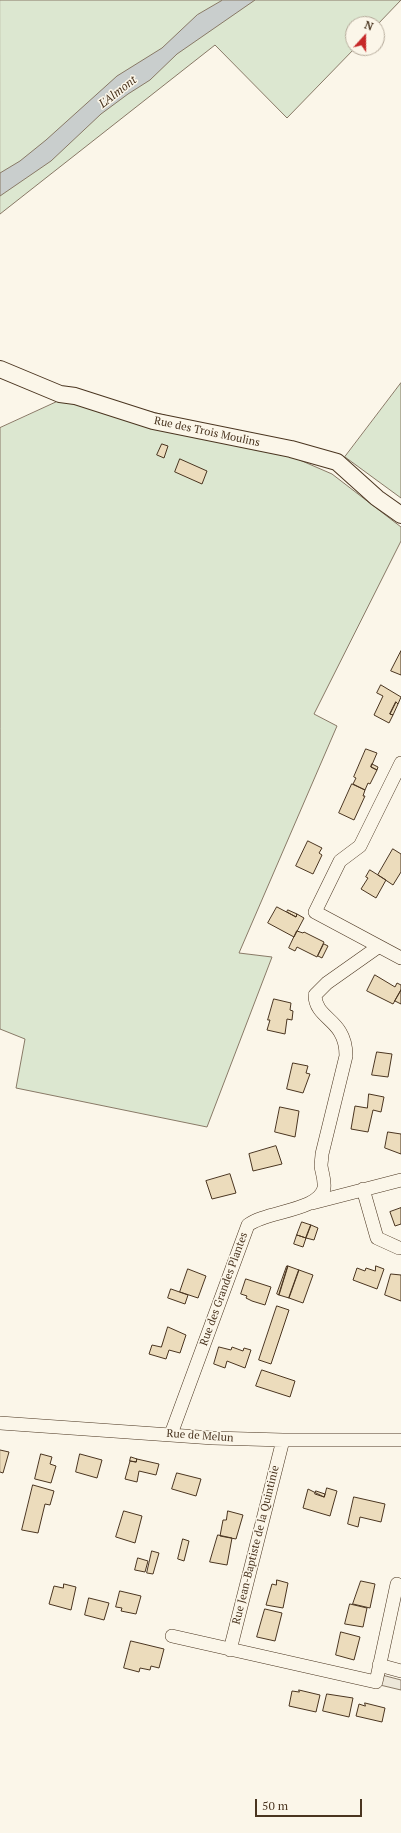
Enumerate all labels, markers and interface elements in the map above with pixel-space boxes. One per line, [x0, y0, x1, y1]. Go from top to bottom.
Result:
north arrow [345, 16, 385, 56]
text: N [363, 18, 375, 34]
water label: L'Almont [96, 73, 140, 111]
street label: Rue des Trois Moulins [153, 414, 261, 450]
street label: Rue des Grandes Plantes [197, 1230, 251, 1348]
street label: Rue de Melun [166, 1427, 234, 1445]
street label: Rue Jean-Baptiste de la Quintinie [230, 1464, 282, 1626]
scale bar [257, 1791, 364, 1817]
text: 50 m [262, 1798, 288, 1813]

